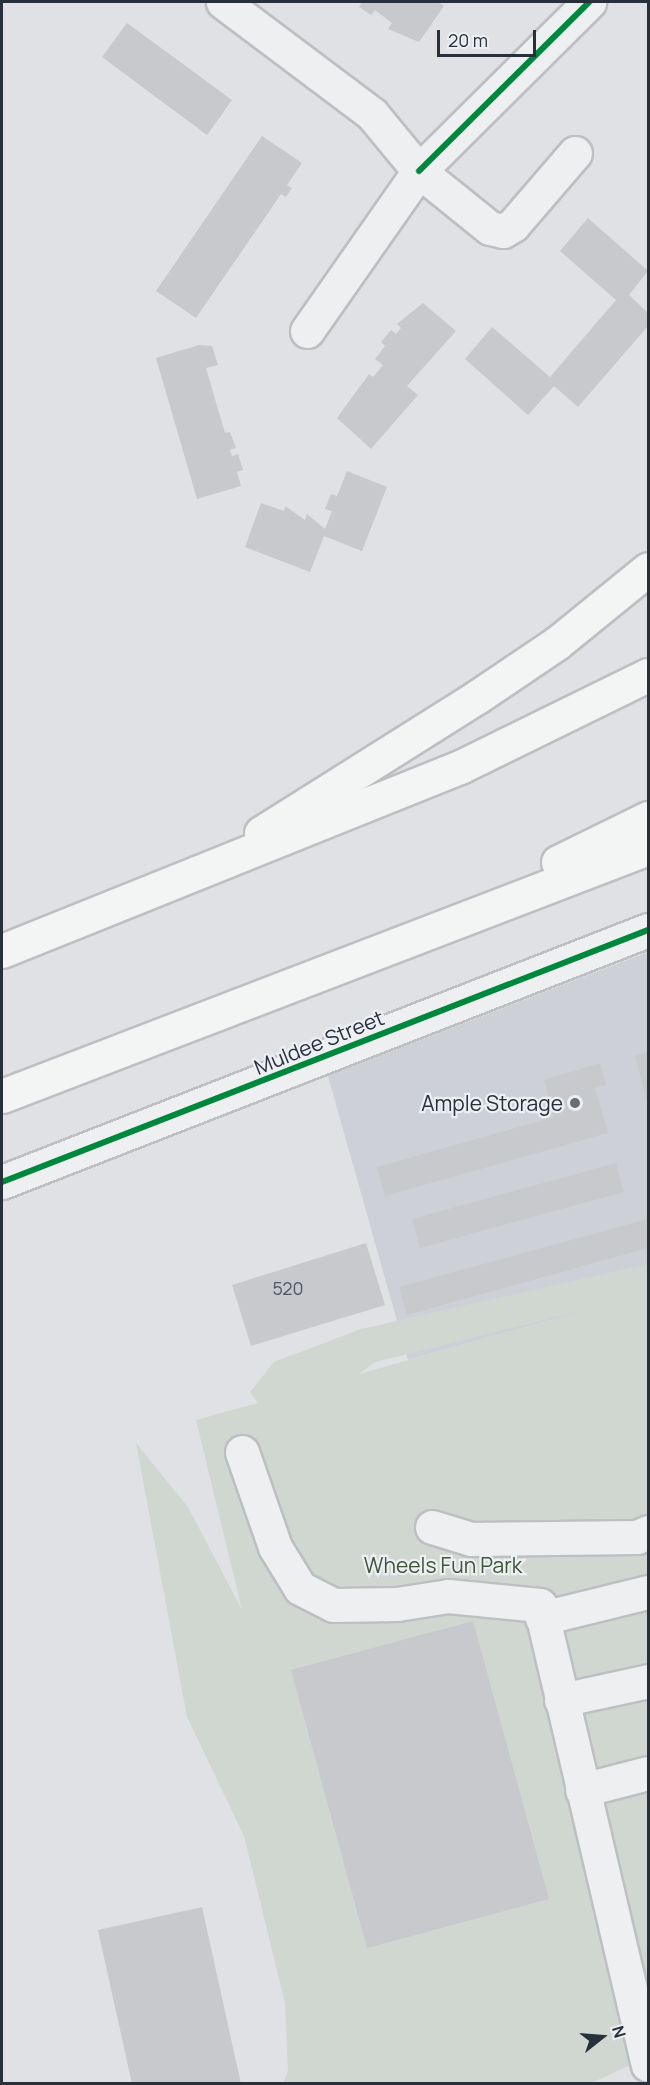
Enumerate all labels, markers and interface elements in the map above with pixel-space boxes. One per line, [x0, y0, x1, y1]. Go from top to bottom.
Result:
scale bar [440, 18, 539, 56]
text: 20 m [448, 28, 488, 52]
street label: Muldee Street [250, 1004, 388, 1080]
place label: Ample Storage [421, 1090, 563, 1116]
marker: Ample Storage [568, 1096, 582, 1110]
house number: 520 [272, 1277, 304, 1299]
park label: Wheels Fun Park [364, 1552, 522, 1578]
north arrow [572, 2007, 632, 2067]
text: N [607, 2023, 631, 2040]

